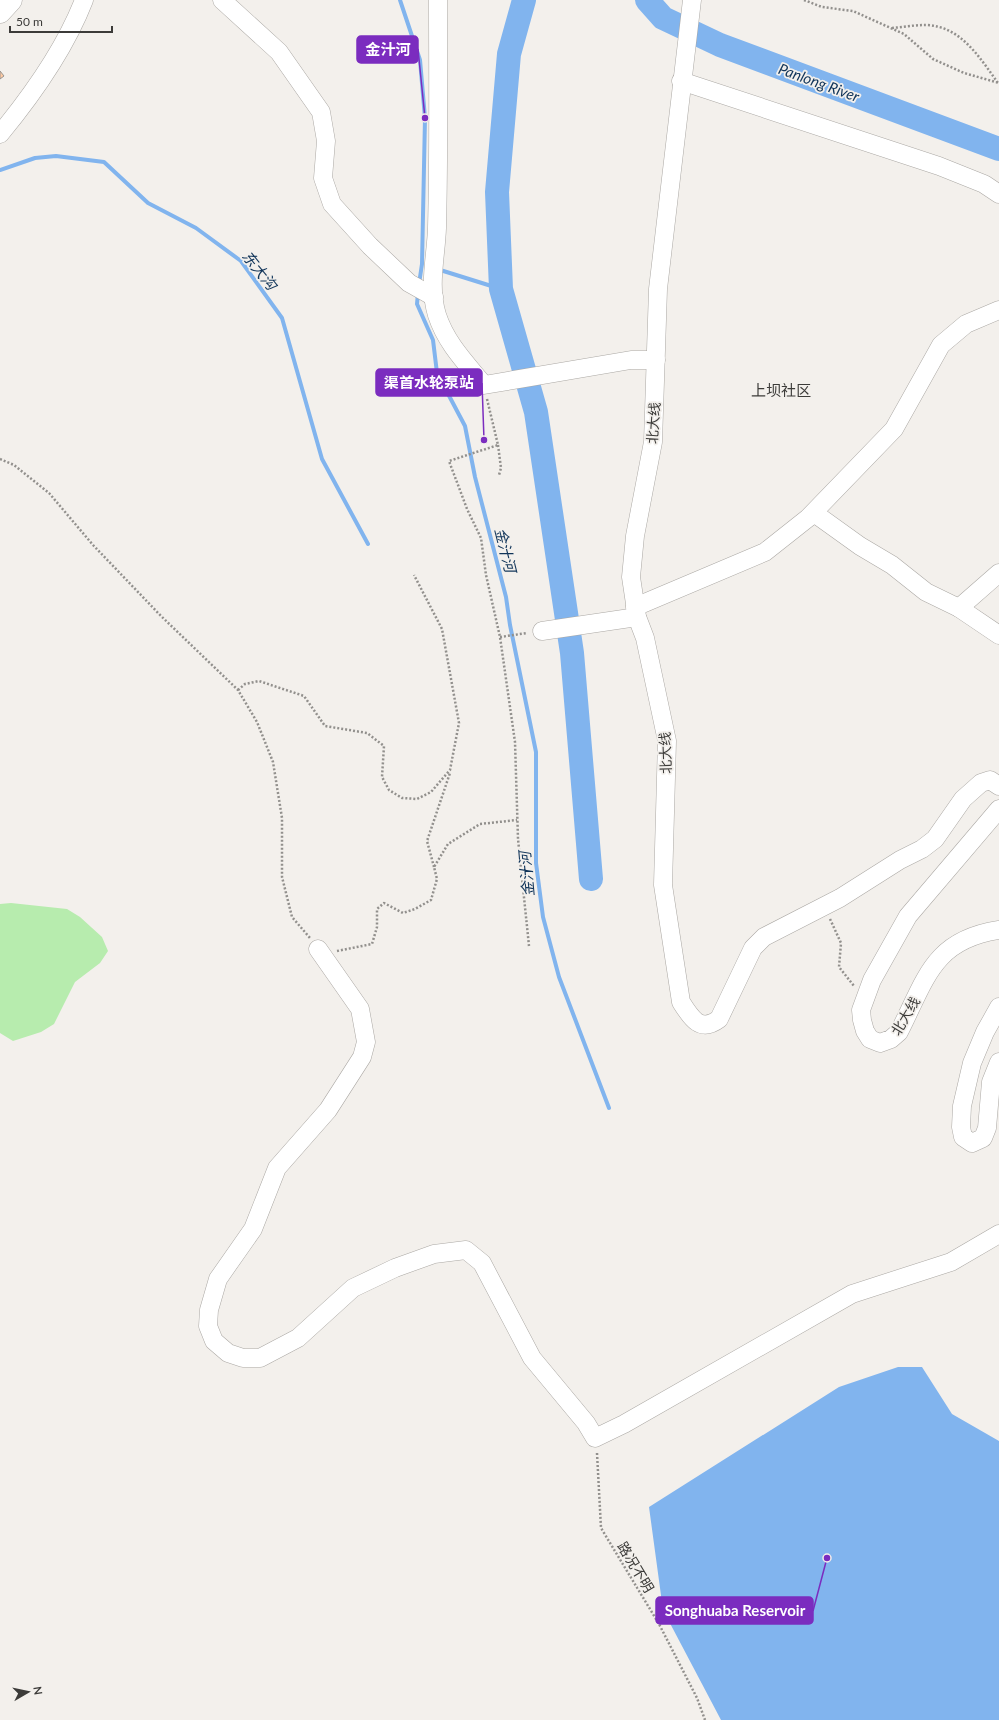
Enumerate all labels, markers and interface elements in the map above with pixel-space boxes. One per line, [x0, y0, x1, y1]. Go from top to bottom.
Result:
scale bar [10, 8, 112, 34]
text: 50 m [16, 14, 43, 29]
callout: 金汁河 [357, 36, 418, 63]
text: 金汁河 [365, 40, 411, 58]
water label: Panlong River [776, 59, 863, 105]
water label: 东大沟 [239, 247, 282, 295]
callout: 渠首水轮泵站 [376, 369, 482, 396]
text: 渠首水轮泵站 [384, 373, 474, 391]
district label: 上坝社区 [751, 381, 811, 399]
street label: 北大线 [643, 401, 663, 445]
water label: 金汁河 [492, 526, 521, 577]
street label: 北大线 [656, 732, 674, 774]
water label: 金汁河 [515, 848, 537, 897]
street label: 北大线 [887, 994, 923, 1038]
street label: 路况不明 [614, 1539, 658, 1595]
callout: Songhuaba Reservoir [656, 1597, 813, 1624]
text: Songhuaba Reservoir [665, 1601, 806, 1619]
north arrow [8, 1672, 48, 1712]
text: N [31, 1685, 45, 1696]

